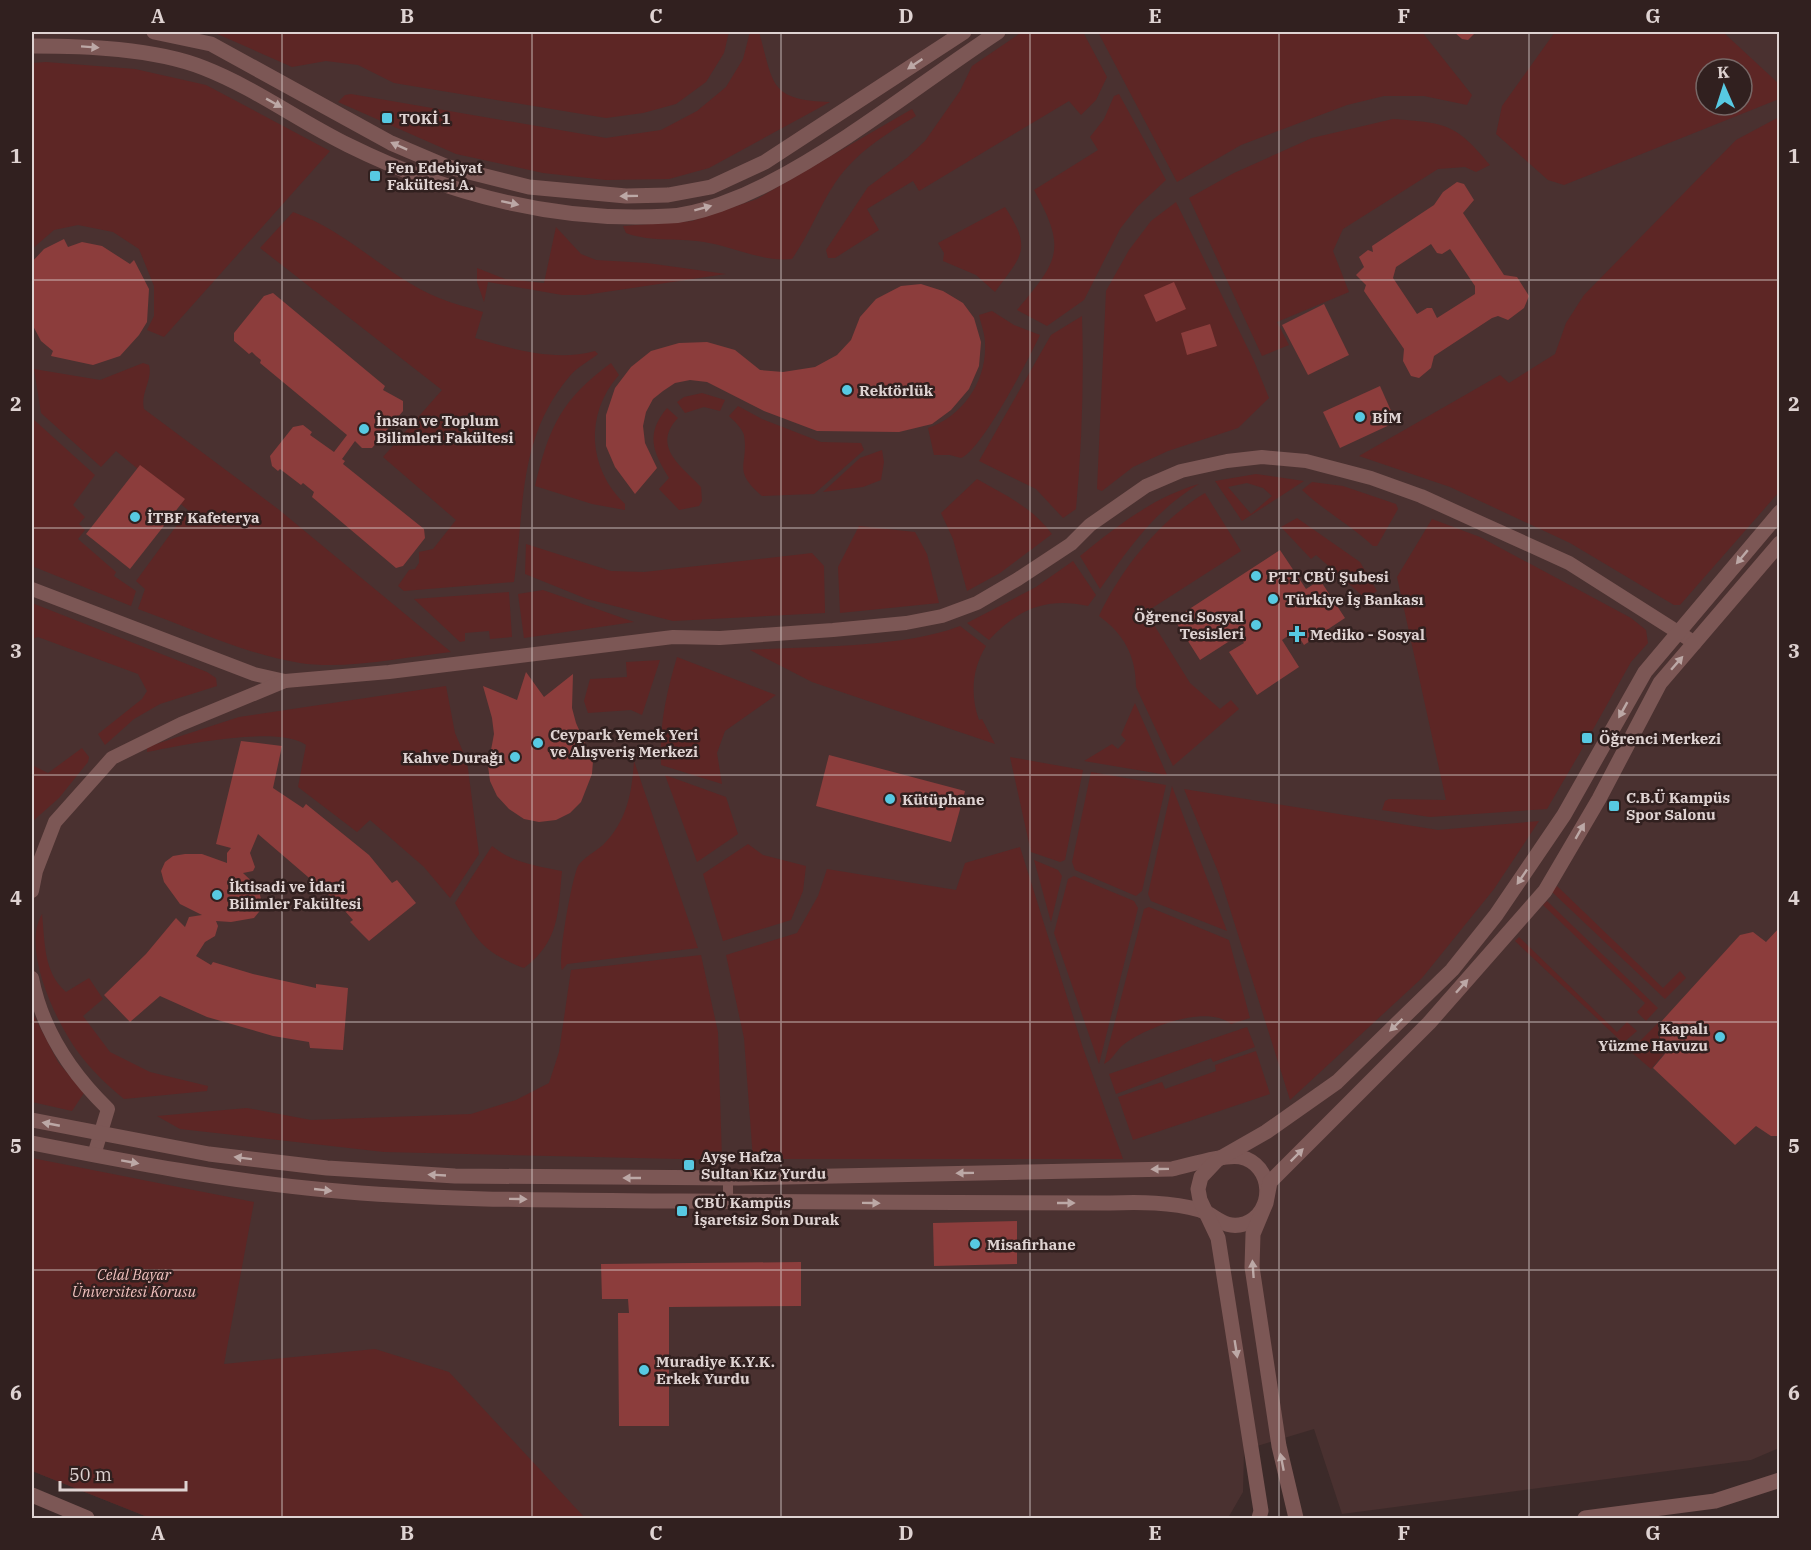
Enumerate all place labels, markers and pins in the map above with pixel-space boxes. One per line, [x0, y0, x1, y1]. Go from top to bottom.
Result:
place label: TOKİ 1 [399, 109, 450, 128]
marker: TOKİ 1 [380, 111, 394, 125]
place label: Fen Edebiyat Fakültesi A. [387, 158, 483, 194]
marker: Fen Edebiyat Fakültesi A. [368, 169, 382, 183]
place label: Rektörlük [859, 381, 934, 400]
marker: Rektörlük [840, 383, 854, 397]
place label: BİM [1372, 408, 1402, 427]
marker: BİM [1353, 410, 1367, 424]
place label: İnsan ve Toplum Bilimleri Fakültesi [376, 411, 513, 447]
marker: İnsan ve Toplum Bilimleri Fakültesi [357, 422, 371, 436]
place label: İTBF Kafeterya [147, 508, 260, 527]
marker: İTBF Kafeterya [128, 510, 142, 524]
place label: PTT CBÜ Şubesi [1268, 567, 1389, 586]
marker: PTT CBÜ Şubesi [1249, 569, 1263, 583]
place label: Türkiye İş Bankası [1285, 590, 1424, 609]
marker: Türkiye İş Bankası [1266, 592, 1280, 606]
place label: Öğrenci Sosyal Tesisleri [1134, 607, 1244, 643]
marker: Öğrenci Sosyal Tesisleri [1249, 618, 1263, 632]
marker: Mediko - Sosyal [1288, 625, 1306, 643]
place label: Mediko - Sosyal [1310, 625, 1425, 644]
place label: Ceypark Yemek Yeri ve Alışveriş Merkezi [550, 725, 698, 761]
place label: Öğrenci Merkezi [1599, 729, 1721, 748]
marker: Öğrenci Merkezi [1580, 731, 1594, 745]
marker: Ceypark Yemek Yeri ve Alışveriş Merkezi [531, 736, 545, 750]
place label: Kahve Durağı [403, 748, 503, 767]
marker: Kahve Durağı [508, 750, 522, 764]
place label: C.B.Ü Kampüs Spor Salonu [1626, 788, 1730, 824]
place label: Kütüphane [902, 790, 984, 809]
marker: Kütüphane [883, 792, 897, 806]
marker: C.B.Ü Kampüs Spor Salonu [1607, 799, 1621, 813]
place label: İktisadi ve İdari Bilimler Fakültesi [229, 877, 361, 913]
marker: İktisadi ve İdari Bilimler Fakültesi [210, 888, 224, 902]
place label: Kapalı Yüzme Havuzu [1598, 1019, 1708, 1055]
marker: Kapalı Yüzme Havuzu [1713, 1030, 1727, 1044]
place label: Ayşe Hafza Sultan Kız Yurdu [701, 1147, 826, 1183]
marker: Ayşe Hafza Sultan Kız Yurdu [682, 1158, 696, 1172]
place label: CBÜ Kampüs İşaretsiz Son Durak [694, 1193, 840, 1229]
marker: CBÜ Kampüs İşaretsiz Son Durak [675, 1204, 689, 1218]
place label: Misafirhane [987, 1235, 1076, 1254]
marker: Misafirhane [968, 1237, 982, 1251]
place label: Muradiye K.Y.K. Erkek Yurdu [656, 1352, 775, 1388]
marker: Muradiye K.Y.K. Erkek Yurdu [637, 1363, 651, 1377]

